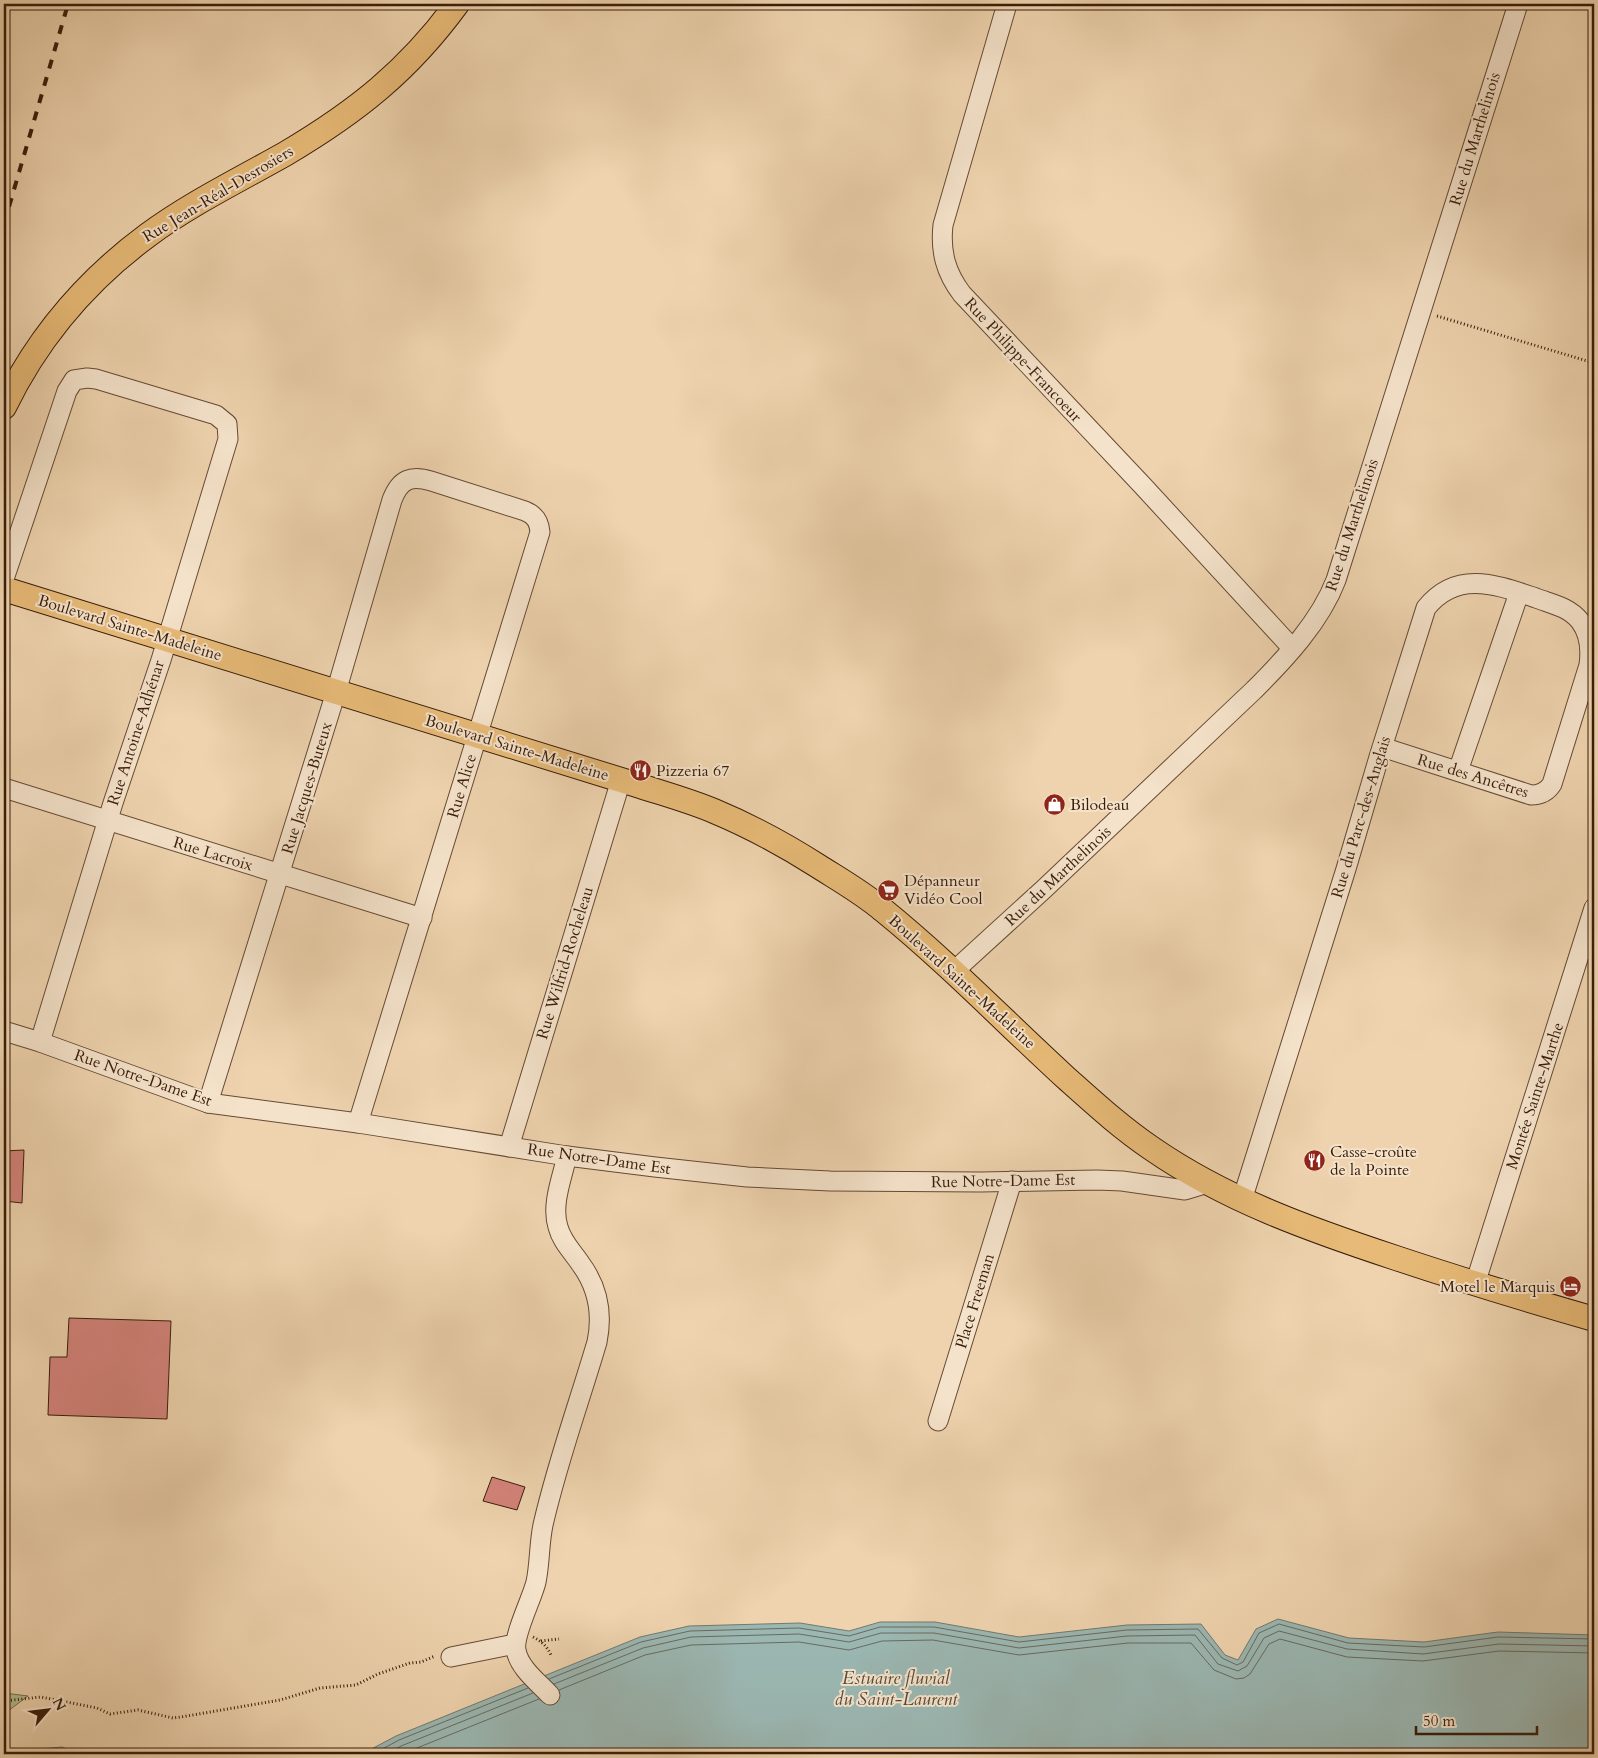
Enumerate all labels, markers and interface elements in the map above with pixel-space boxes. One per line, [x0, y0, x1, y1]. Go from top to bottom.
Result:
street label: Rue du Marthelinois [1444, 70, 1506, 208]
street label: Rue Jean-Réal-Desrosiers [139, 140, 297, 248]
street label: Rue Philippe-Francoeur [959, 293, 1087, 427]
street label: Rue du Marthelinois [1320, 456, 1384, 594]
street label: Boulevard Sainte-Madeleine [35, 590, 225, 666]
street label: Rue Antoine-Adhénar [102, 657, 170, 808]
street label: Boulevard Sainte-Madeleine [422, 710, 612, 786]
street label: Rue Jacques-Buteux [276, 719, 338, 857]
street label: Rue du Parc-des-Anglais [1326, 733, 1396, 901]
street label: Rue des Ancêtres [1415, 749, 1531, 803]
street label: Rue Alice [442, 751, 482, 821]
restaurant icon: Pizzeria 67 [628, 759, 652, 783]
place label: Pizzeria 67 [656, 760, 729, 782]
shop icon: Bilodeau [1042, 793, 1066, 817]
place label: Bilodeau [1070, 794, 1130, 816]
street label: Rue du Marthelinois [1000, 821, 1116, 931]
street label: Rue Lacroix [170, 831, 256, 877]
place label: Dépanneur Vidéo Cool [904, 870, 983, 910]
supermarket icon: Dépanneur Vidéo Cool [876, 878, 900, 902]
street label: Rue Wilfrid-Rocheleau [531, 884, 599, 1042]
street label: Boulevard Sainte-Madeleine [884, 910, 1040, 1054]
street label: Montée Sainte-Marthe [1501, 1020, 1569, 1172]
street label: Rue Notre-Dame Est [71, 1044, 215, 1112]
street label: Rue Notre-Dame Est [526, 1138, 672, 1180]
place label: Casse-croûte de la Pointe [1330, 1141, 1417, 1181]
restaurant icon: Casse-croûte de la Pointe [1302, 1149, 1326, 1173]
street label: Rue Notre-Dame Est [931, 1169, 1075, 1193]
street label: Place Freeman [950, 1251, 1000, 1351]
hotel icon: Motel le Marquis [1559, 1275, 1583, 1299]
place label: Motel le Marquis [1440, 1276, 1555, 1298]
water label: Estuaire fluvial du Saint-Laurent [835, 1666, 958, 1712]
north arrow [22, 1686, 72, 1736]
text: N [48, 1694, 70, 1714]
scale bar [1416, 1703, 1537, 1735]
text: 50 m [1423, 1711, 1455, 1731]

